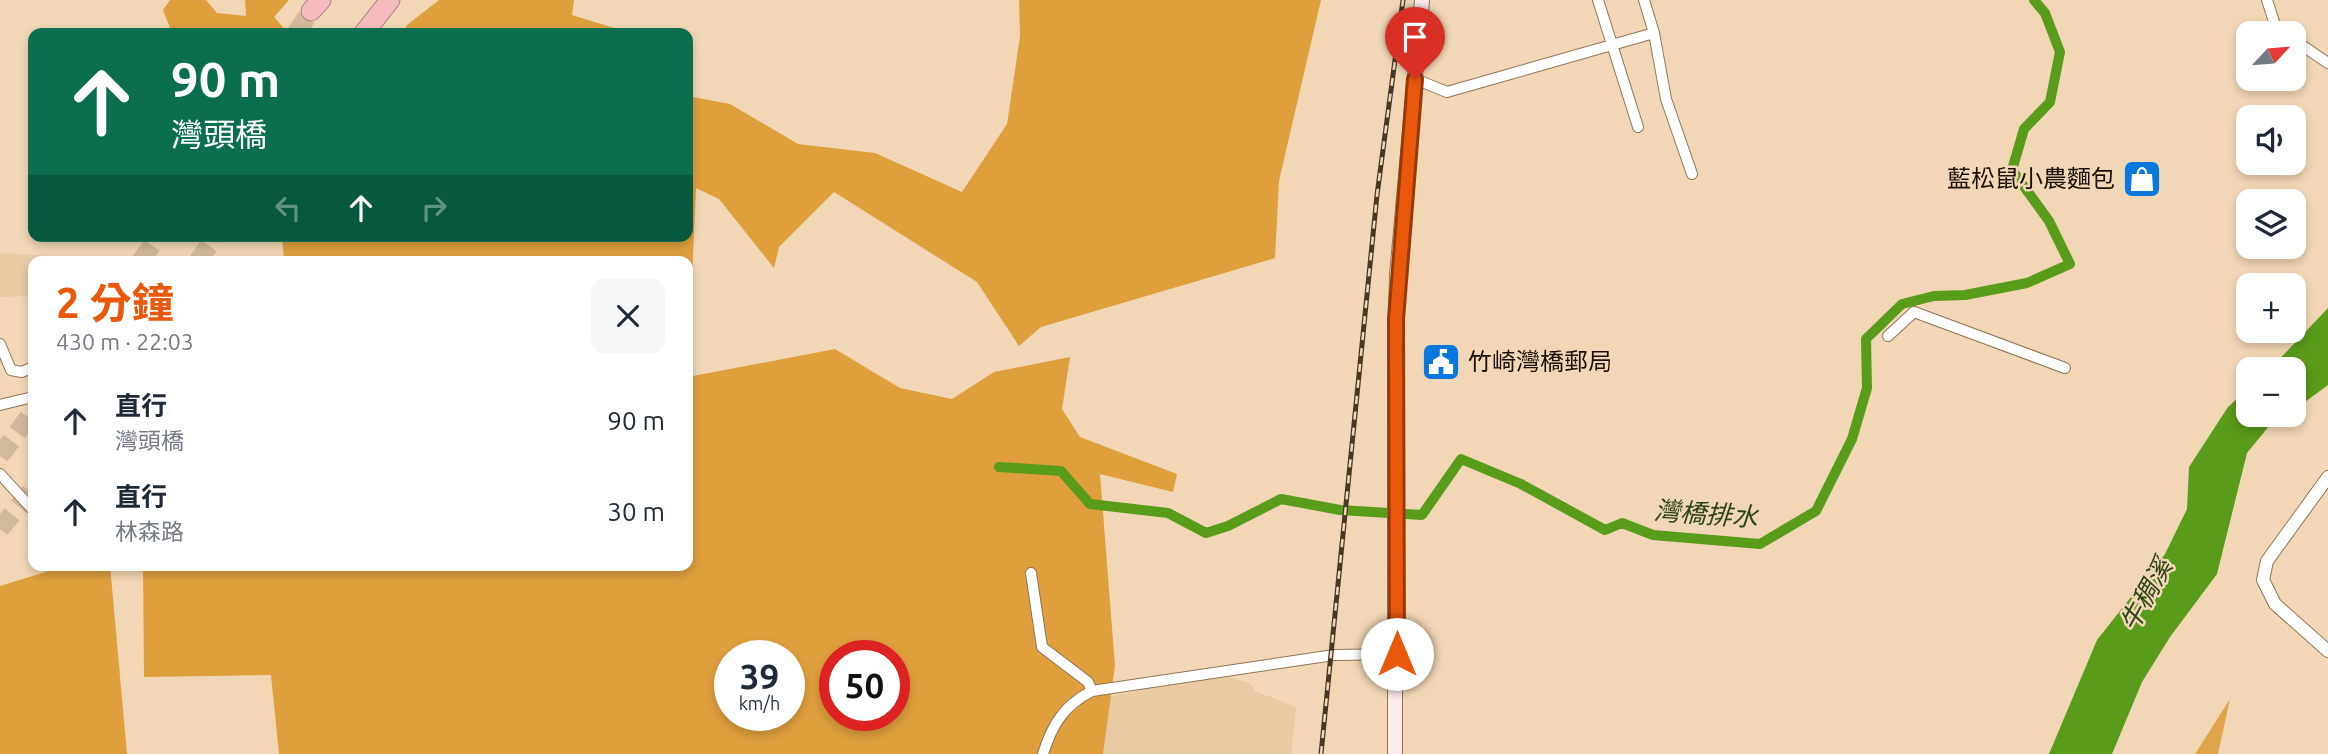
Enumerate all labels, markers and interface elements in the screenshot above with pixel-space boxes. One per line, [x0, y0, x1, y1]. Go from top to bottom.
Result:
pin [1385, 7, 1445, 79]
icon: arrive [1396, 18, 1434, 56]
north arrow [2236, 21, 2306, 91]
map controls [2236, 21, 2306, 427]
text: 90 m [171, 51, 280, 106]
icon: ahead [56, 56, 147, 147]
button: sound [2236, 105, 2306, 175]
text: 灣頭橋 [171, 116, 267, 152]
shop icon: 藍松鼠小農麵包 [2121, 158, 2163, 200]
place label: 藍松鼠小農麵包 [1947, 165, 2115, 192]
icon: left [269, 189, 307, 227]
icon: ahead [342, 189, 380, 227]
icon: right [415, 189, 453, 227]
button: layers [2236, 189, 2306, 259]
button: + [2236, 273, 2306, 343]
text: 2 分鐘 [56, 279, 174, 326]
button: close [591, 279, 665, 353]
text: 430 m · 22:03 [56, 329, 194, 354]
public building icon: 竹崎灣橋郵局 [1420, 341, 1462, 383]
place label: 竹崎灣橋郵局 [1468, 348, 1612, 375]
button: − [2236, 357, 2306, 427]
text: 直行 [115, 391, 167, 420]
icon: ahead [56, 402, 94, 440]
text: 90 m [607, 406, 665, 435]
text: 灣頭橋 [115, 428, 184, 453]
text: 直行 [115, 482, 167, 511]
icon: ahead [56, 493, 94, 531]
water label: 灣橋排水 [1653, 495, 1760, 532]
text: 30 m [607, 497, 665, 526]
text: 林森路 [115, 519, 184, 544]
water label: 牛稠溪 [2114, 550, 2179, 636]
position arrow [1360, 617, 1434, 691]
speed limit sign: 50 [819, 640, 910, 731]
text: 39 [740, 656, 779, 696]
text: km/h [739, 693, 780, 713]

